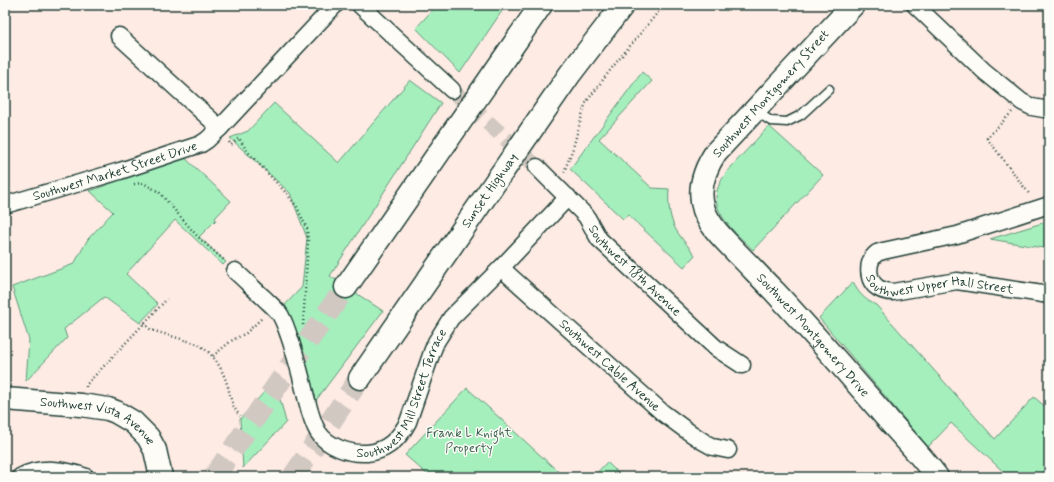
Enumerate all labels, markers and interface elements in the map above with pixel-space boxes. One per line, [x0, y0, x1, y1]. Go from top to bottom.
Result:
street label: Southwest Montgomery Street [709, 26, 833, 162]
street label: Southwest Market Street Drive [31, 137, 199, 205]
street label: Sunset Highway [458, 150, 521, 231]
street label: Southwest 18th Avenue [584, 222, 685, 320]
street label: Southwest Montgomery Drive [753, 270, 873, 401]
street label: Southwest Upper Hall Street [861, 272, 1015, 301]
street label: Southwest Cable Avenue [555, 315, 664, 415]
street label: Southwest Mill Street Terrace [356, 325, 451, 462]
street label: Southwest Vista Avenue [39, 393, 159, 448]
park label: Frank L Knight Property [426, 425, 512, 457]

